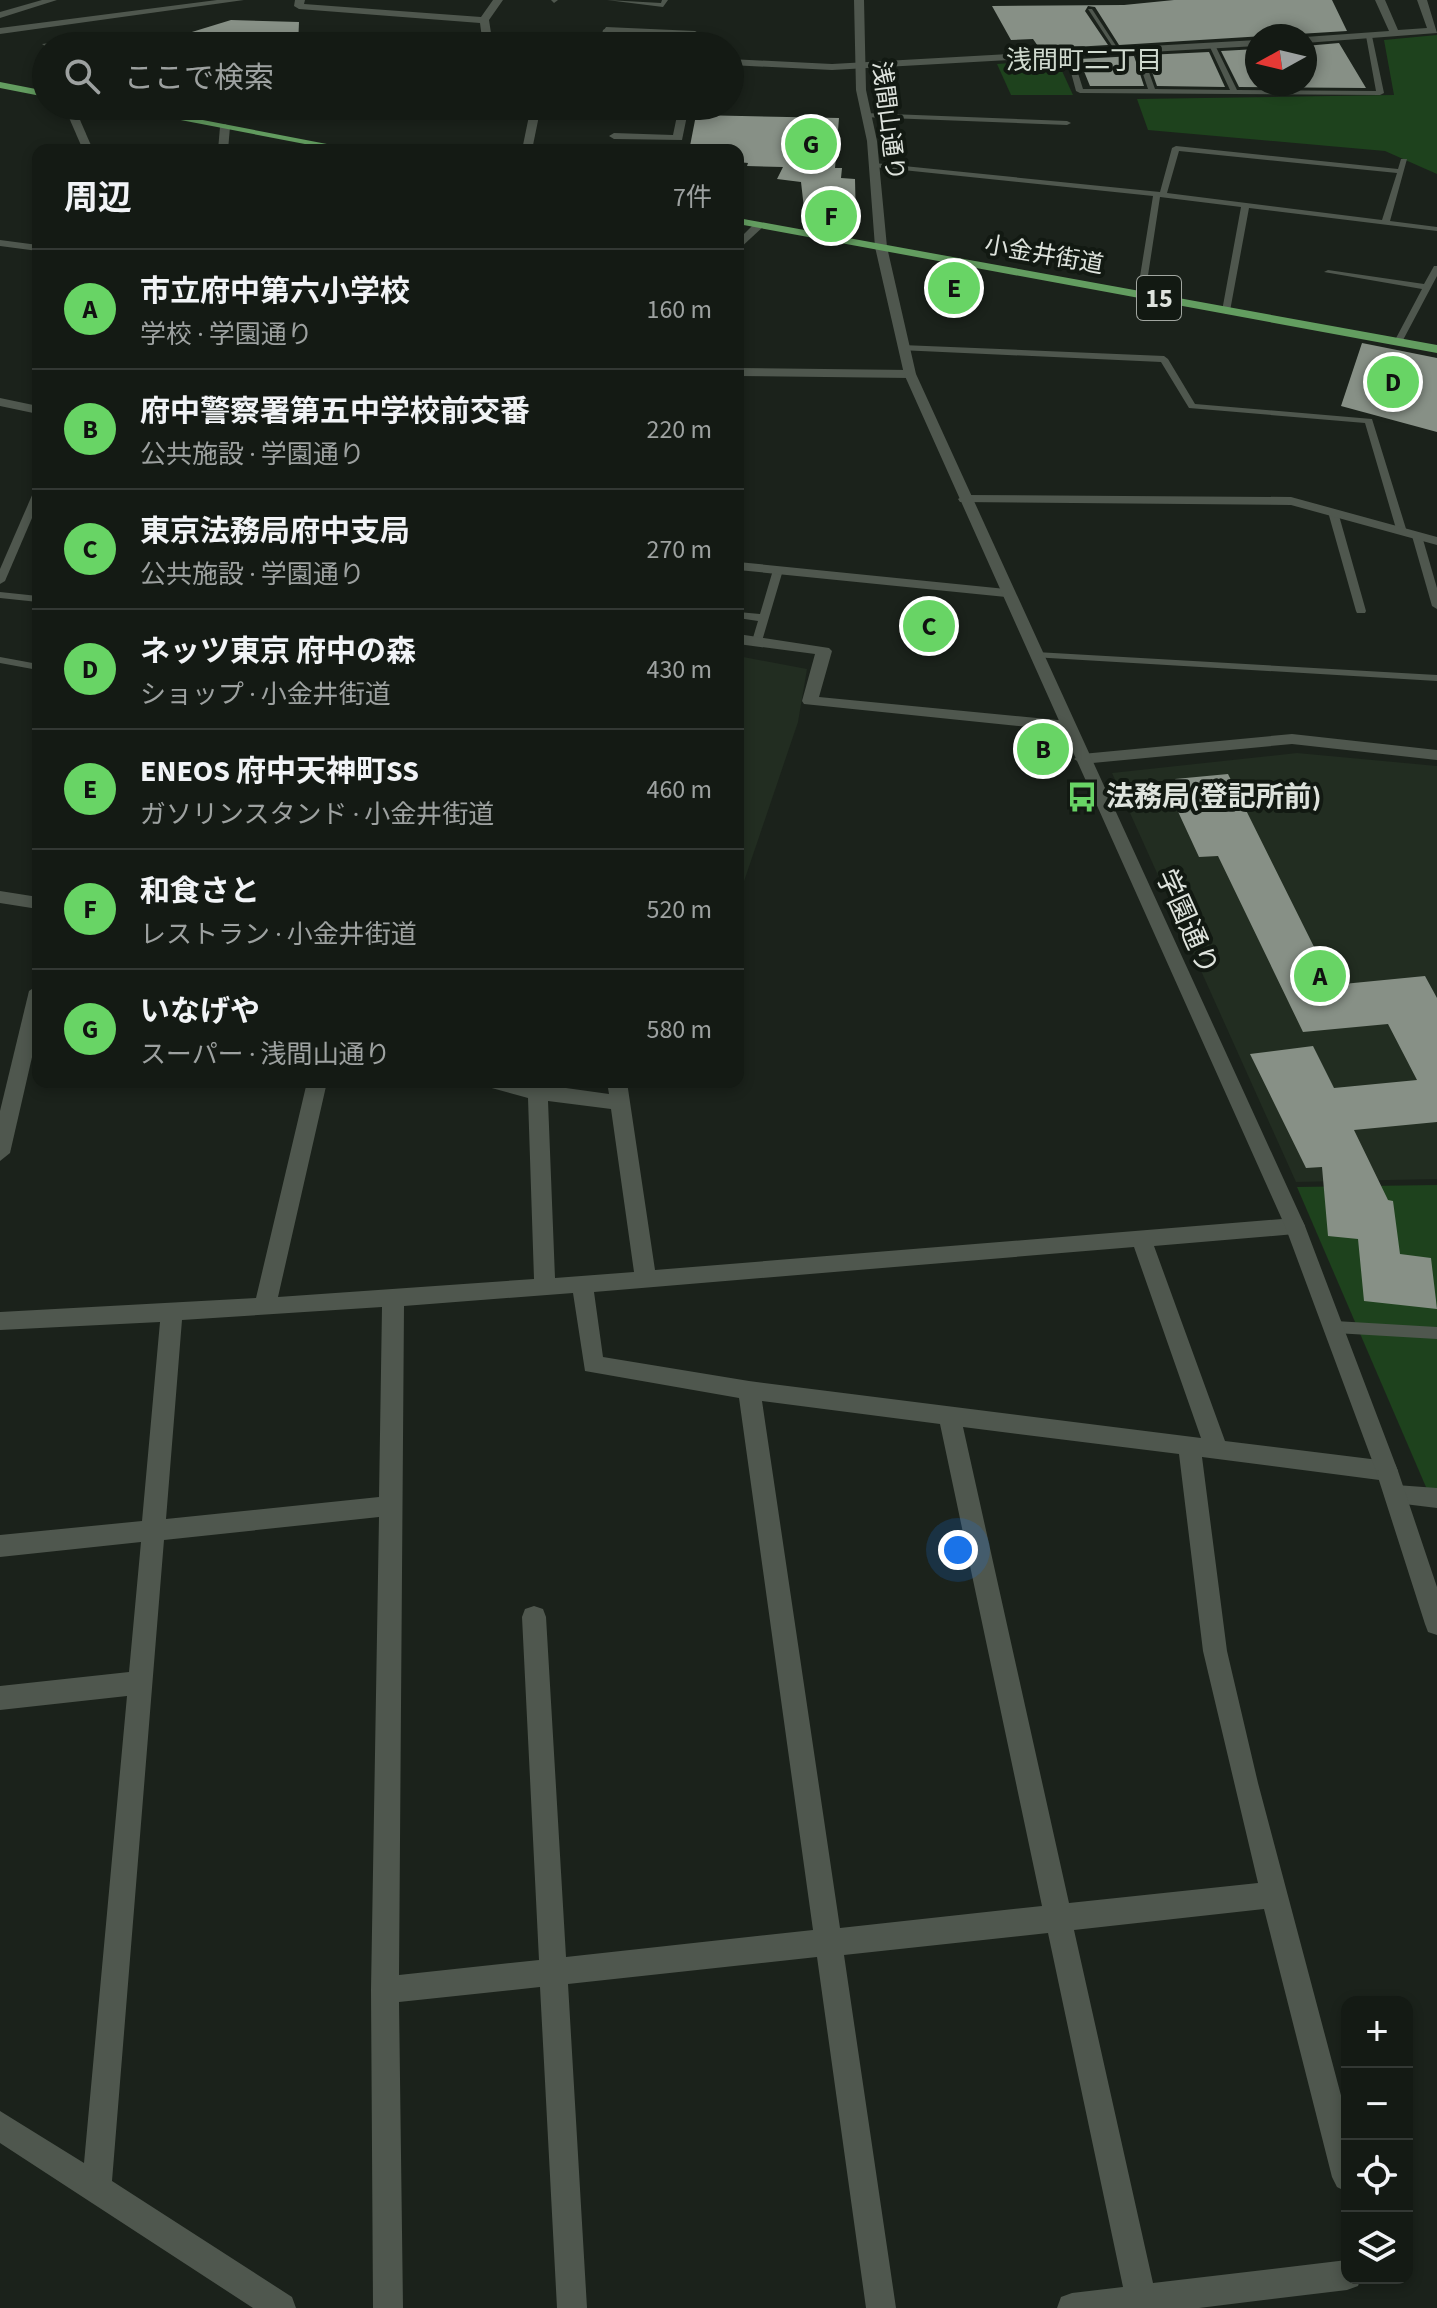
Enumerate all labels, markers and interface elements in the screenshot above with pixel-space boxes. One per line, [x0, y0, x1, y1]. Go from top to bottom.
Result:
north arrow [1245, 24, 1317, 96]
search box [32, 32, 744, 120]
district label: 浅間町二丁目 [1006, 42, 1162, 79]
icon: search [60, 54, 104, 98]
text: ここで検索 [124, 57, 274, 100]
street label: 浅間山通り [863, 59, 913, 183]
pin: G [785, 114, 837, 174]
text: 周辺 [64, 174, 132, 223]
text: 7件 [673, 179, 712, 216]
pin: F [805, 186, 857, 246]
street label: 小金井街道 [982, 227, 1106, 283]
pin: E [928, 258, 980, 318]
text: 市立府中第六小学校 [140, 270, 410, 313]
road number: 15 [1137, 276, 1181, 320]
text: A [83, 291, 97, 328]
text: 160 m [646, 291, 712, 328]
text: 学校 · 学園通り [140, 316, 313, 353]
pin: D [1367, 352, 1419, 412]
text: 府中警察署第五中学校前交番 [140, 390, 530, 433]
text: B [82, 411, 98, 448]
text: 220 m [646, 411, 712, 448]
text: 公共施設 · 学園通り [140, 436, 365, 473]
text: 東京法務局府中支局 [140, 510, 410, 553]
text: C [82, 531, 98, 568]
text: 270 m [646, 531, 712, 568]
text: 公共施設 · 学園通り [140, 556, 365, 593]
pin: C [903, 596, 955, 656]
text: ネッツ東京 府中の森 [140, 630, 416, 673]
text: D [82, 651, 98, 688]
text: 430 m [646, 651, 712, 688]
text: ショップ · 小金井街道 [140, 676, 391, 713]
pin: B [1017, 719, 1069, 779]
text: ENEOS 府中天神町SS [140, 750, 419, 793]
text: E [83, 771, 97, 808]
text: 460 m [646, 771, 712, 808]
place label: 法務局(登記所前) [1106, 777, 1321, 817]
bus stop icon: 法務局(登記所前) [1065, 780, 1099, 814]
text: ガソリンスタンド · 小金井街道 [140, 796, 494, 833]
street label: 学園通り [1146, 863, 1228, 981]
text: 和食さと [140, 870, 260, 913]
text: F [83, 891, 97, 928]
text: 520 m [646, 891, 712, 928]
text: レストラン · 小金井街道 [140, 916, 417, 953]
pin: A [1294, 946, 1346, 1006]
text: いなげや [140, 990, 260, 1033]
text: G [82, 1011, 98, 1048]
text: 580 m [646, 1011, 712, 1048]
text: スーパー · 浅間山通り [140, 1036, 391, 1073]
your location [938, 1530, 978, 1570]
map controls [1341, 1996, 1413, 2284]
button: + [1341, 1996, 1413, 2068]
button: − [1341, 2068, 1413, 2140]
button: locate [1341, 2140, 1413, 2212]
button: layers [1341, 2212, 1413, 2284]

